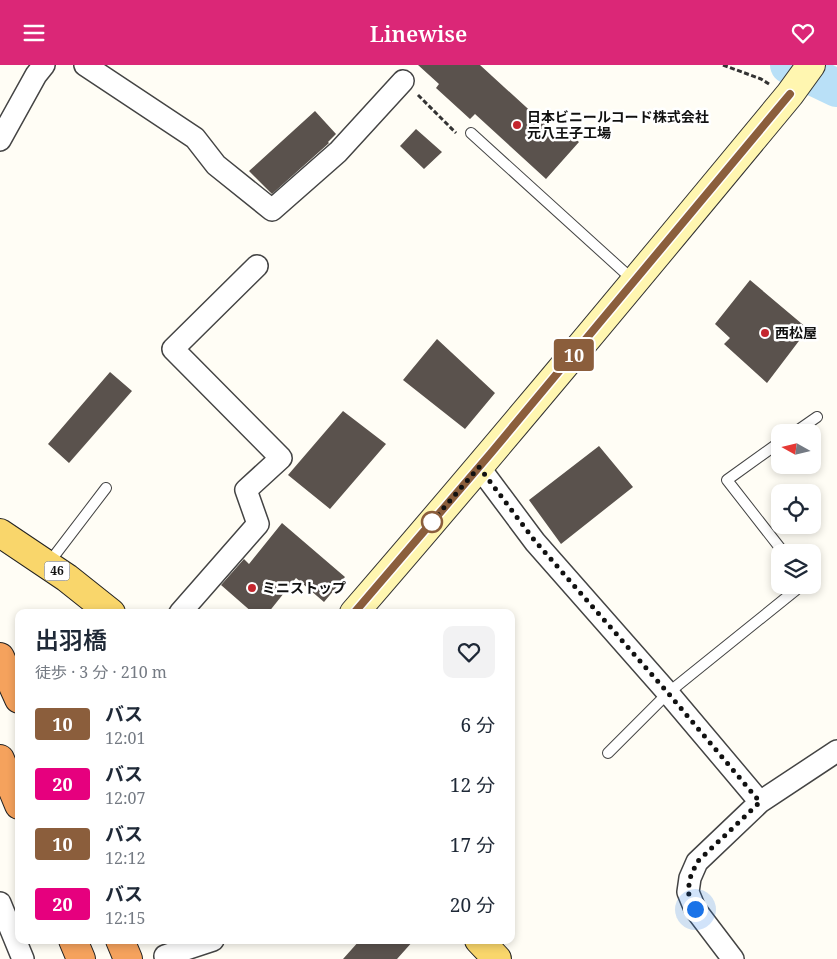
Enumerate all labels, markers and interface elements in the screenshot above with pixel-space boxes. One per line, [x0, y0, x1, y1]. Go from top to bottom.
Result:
text: Linewise [370, 18, 467, 48]
icon: menu [20, 19, 48, 47]
icon: heart [789, 19, 817, 47]
place label: 日本ビニールコード株式会社 元八王子工場 [527, 107, 709, 142]
marker: 日本ビニールコード株式会社 元八王子工場 [511, 119, 523, 131]
place label: 西松屋 [775, 323, 817, 342]
marker: 西松屋 [759, 327, 771, 339]
line badge: 10 [552, 339, 596, 371]
text: 10 [564, 343, 584, 367]
north arrow [771, 424, 821, 474]
map controls [771, 424, 821, 594]
button: locate [771, 484, 821, 534]
unlabelled marker [421, 511, 443, 533]
button: layers [771, 544, 821, 594]
road number: 46 [44, 561, 70, 581]
place label: ミニストップ [262, 578, 346, 597]
marker: ミニストップ [246, 582, 258, 594]
text: 出羽橋 [35, 623, 107, 656]
button: heart [443, 626, 495, 678]
text: 徒歩 · 3 分 · 210 m [35, 661, 167, 683]
text: バス [105, 701, 143, 727]
text: 10 [52, 712, 73, 736]
text: 6 分 [460, 712, 495, 738]
text: 12:01 [105, 727, 145, 749]
text: バス [105, 761, 143, 787]
text: 20 [52, 772, 73, 796]
text: 12 分 [450, 772, 495, 798]
text: 12:07 [105, 787, 145, 809]
text: バス [105, 821, 143, 847]
text: 10 [52, 832, 73, 856]
text: 17 分 [450, 832, 495, 858]
text: 12:12 [105, 847, 145, 869]
text: バス [105, 881, 143, 907]
text: 20 [52, 892, 73, 916]
text: 20 分 [450, 892, 495, 918]
your location [683, 897, 708, 922]
text: 12:15 [105, 907, 145, 929]

